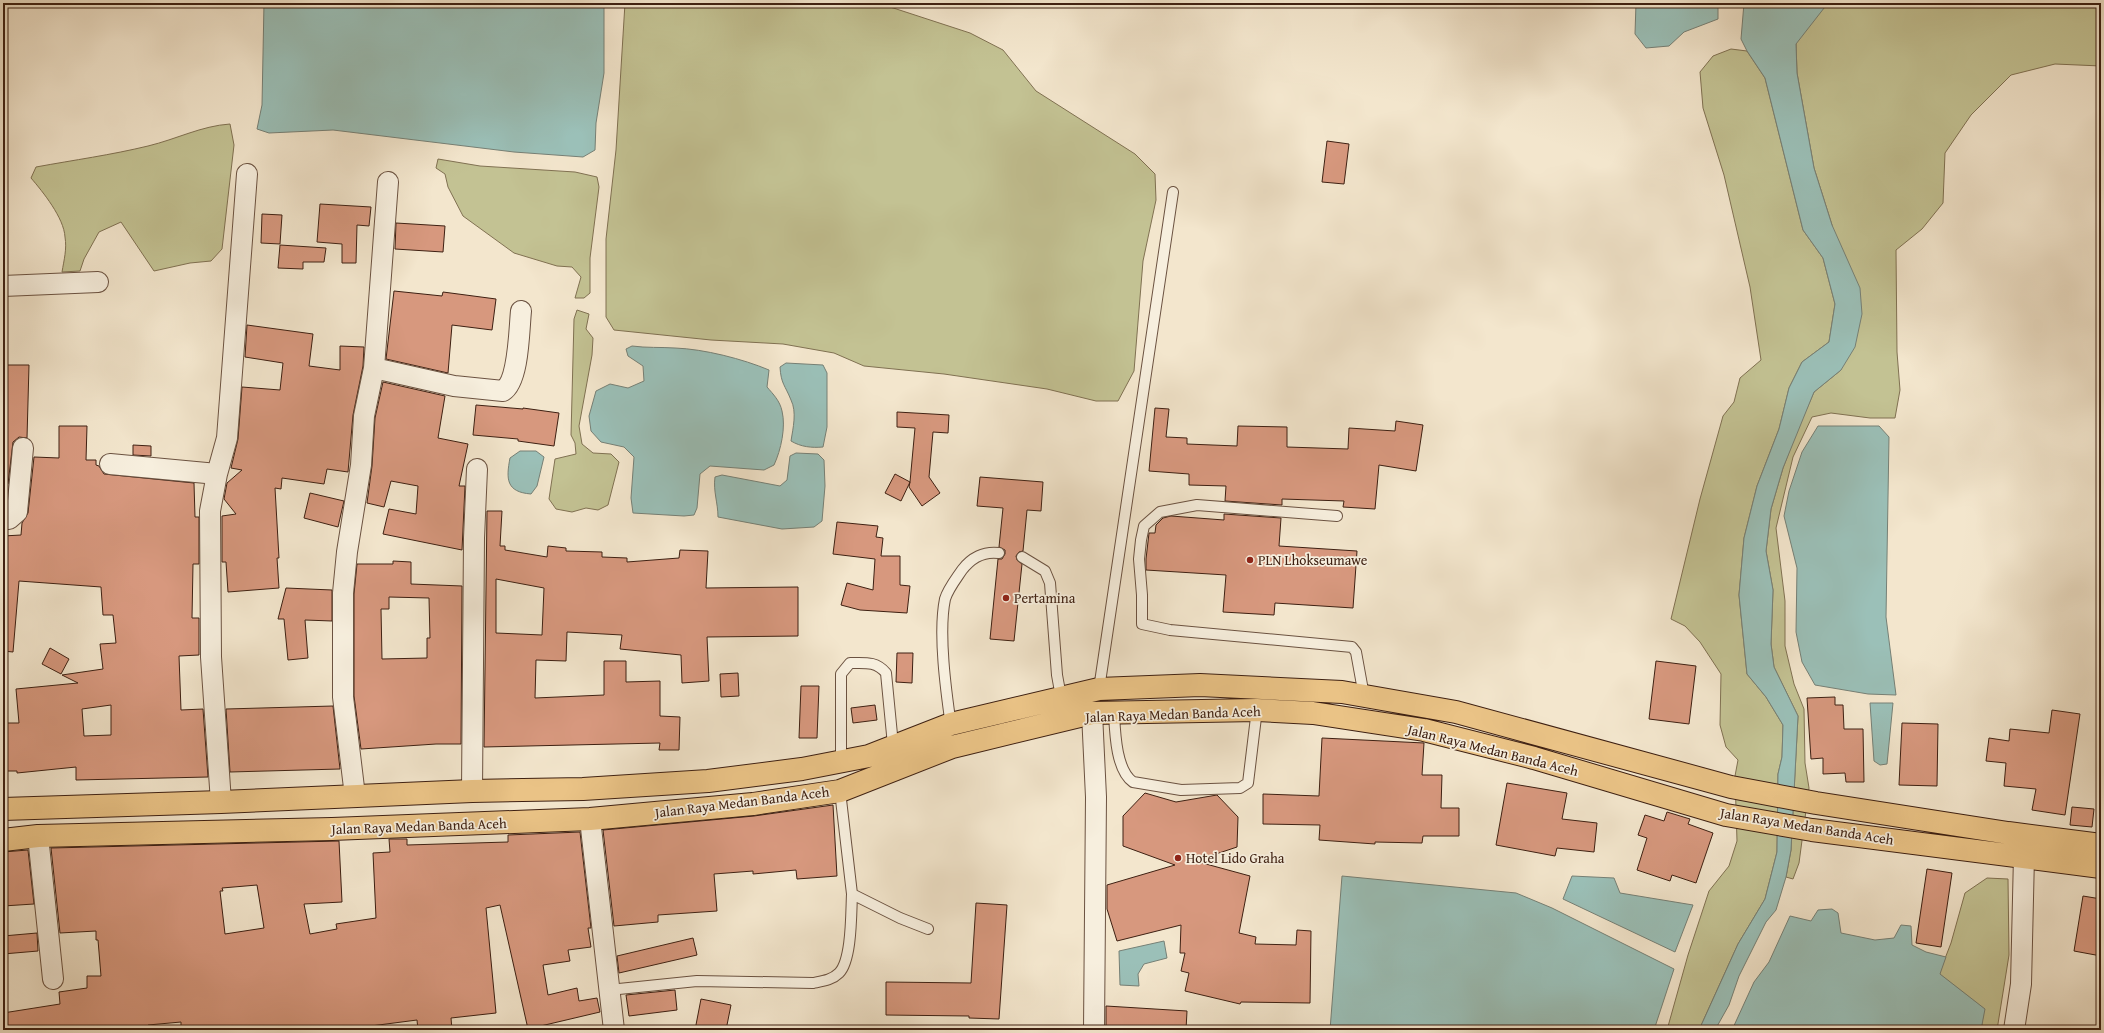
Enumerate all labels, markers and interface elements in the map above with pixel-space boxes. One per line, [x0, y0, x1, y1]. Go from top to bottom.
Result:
place label: PLN Lhokseumawe [1258, 550, 1368, 570]
marker: PLN Lhokseumawe [1245, 555, 1255, 565]
place label: Pertamina [1014, 588, 1076, 608]
marker: Pertamina [1001, 593, 1011, 603]
street label: Jalan Raya Medan Banda Aceh [1083, 701, 1261, 727]
street label: Jalan Raya Medan Banda Aceh [1404, 719, 1581, 781]
street label: Jalan Raya Medan Banda Aceh [652, 781, 830, 823]
street label: Jalan Raya Medan Banda Aceh [1717, 802, 1895, 850]
street label: Jalan Raya Medan Banda Aceh [329, 813, 507, 839]
place label: Hotel Lido Graha [1186, 848, 1285, 868]
marker: Hotel Lido Graha [1173, 853, 1183, 863]

